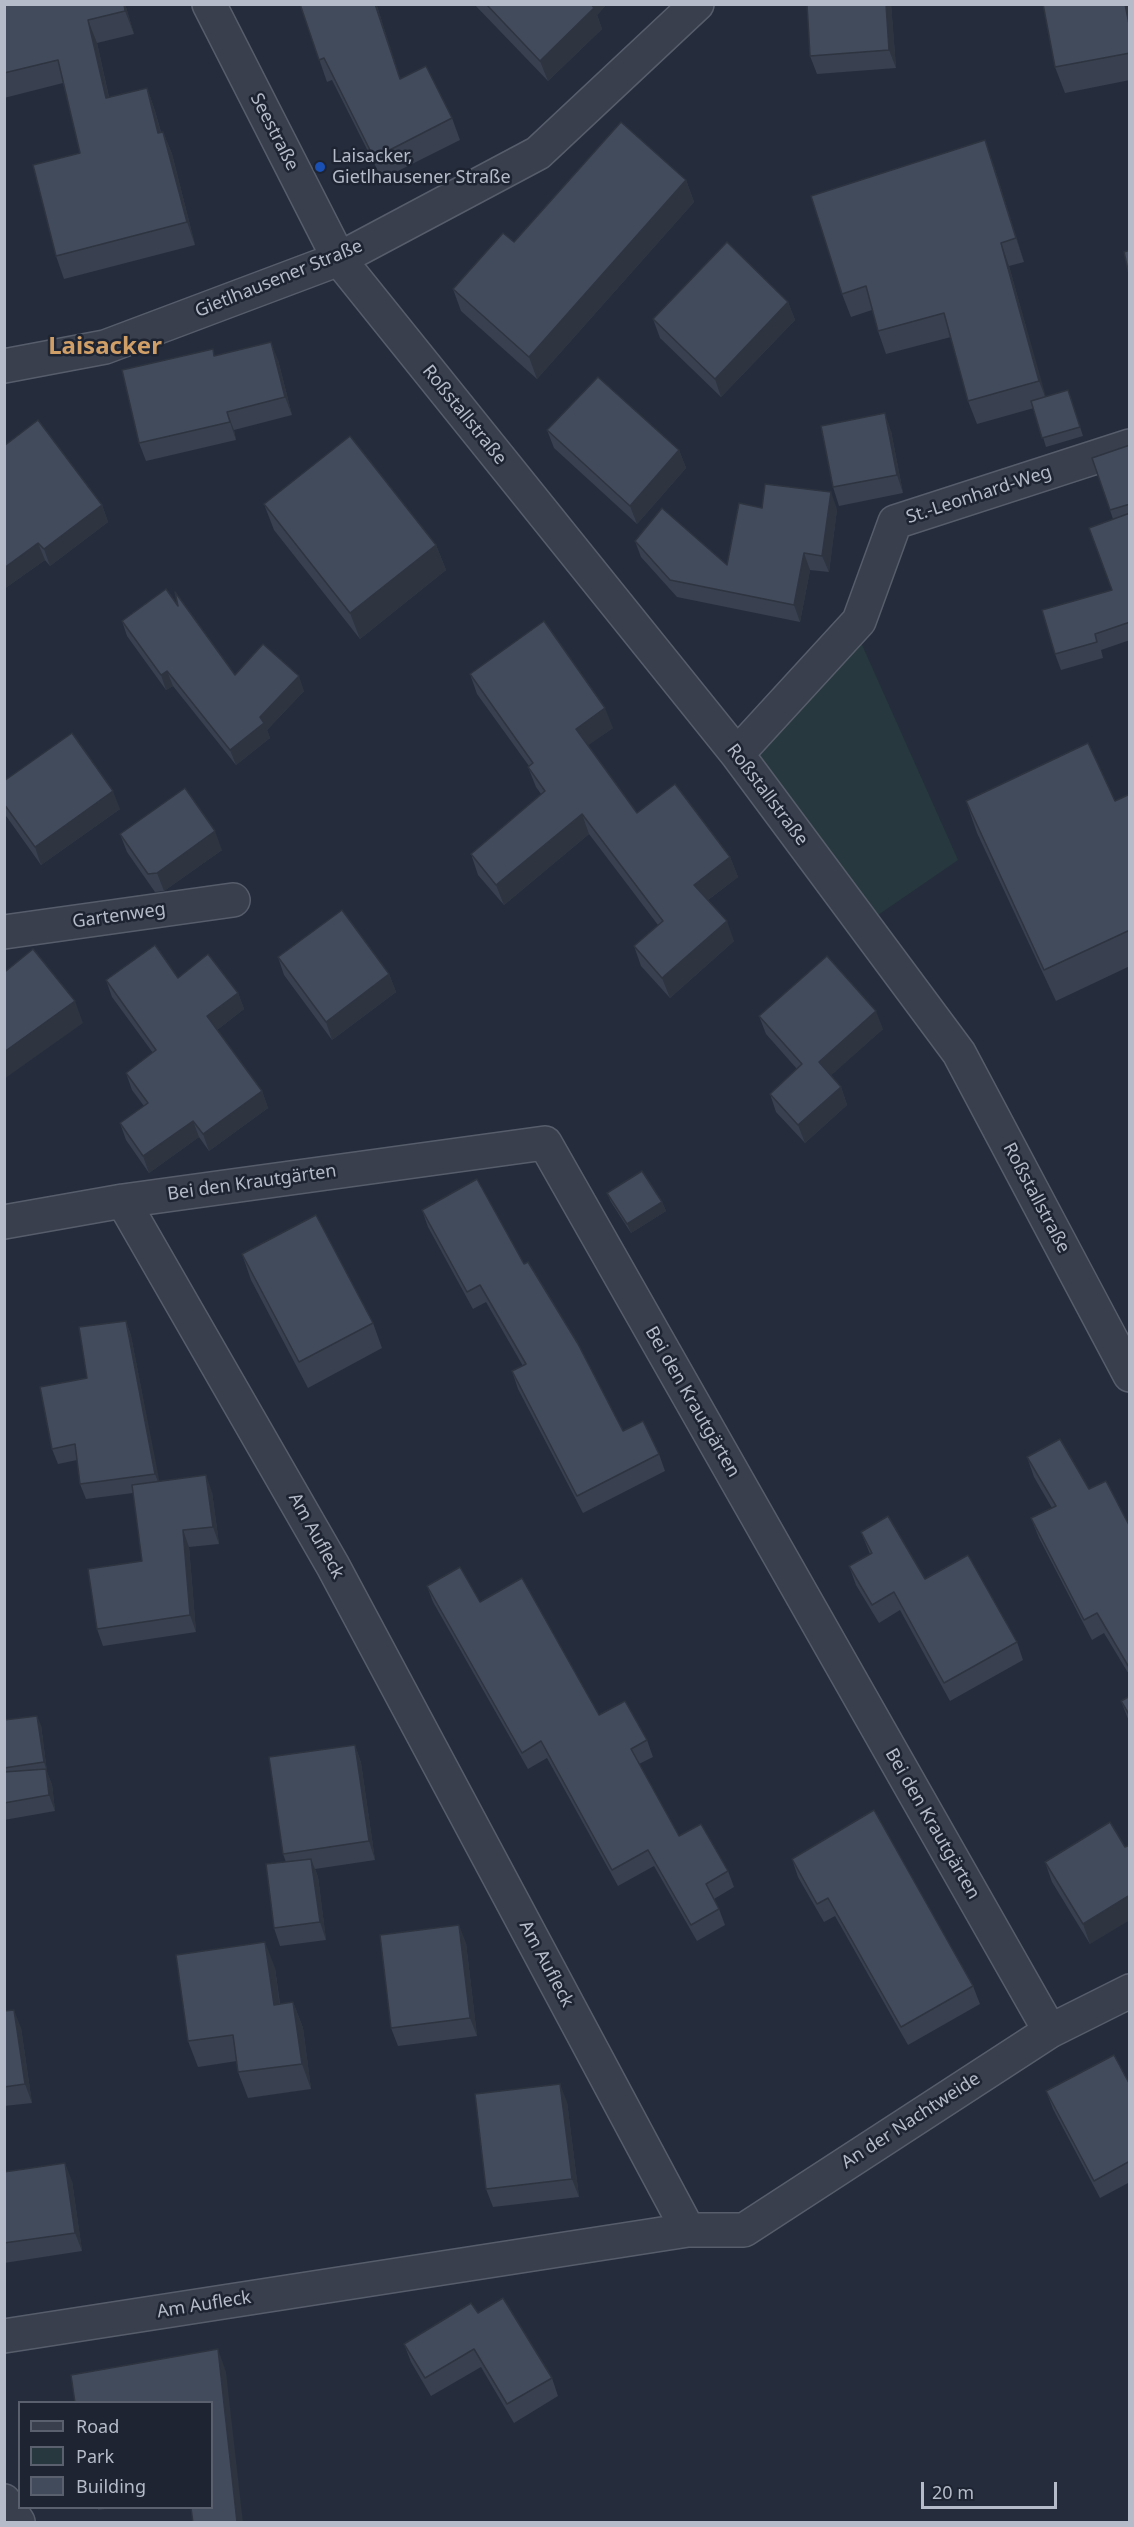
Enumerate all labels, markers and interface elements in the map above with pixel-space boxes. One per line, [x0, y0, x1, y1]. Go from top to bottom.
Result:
street label: Seestraße [245, 90, 303, 174]
place label: Laisacker, Gietlhausener Straße [332, 146, 511, 188]
marker: Laisacker, Gietlhausener Straße [313, 160, 327, 174]
street label: Gietlhausener Straße [192, 236, 366, 322]
district label: Laisacker [48, 333, 162, 361]
street label: Roßstallstraße [417, 361, 511, 469]
street label: St.-Leonhard-Weg [904, 461, 1054, 529]
street label: Roßstallstraße [722, 740, 812, 850]
street label: Gartenweg [71, 899, 167, 933]
street label: Roßstallstraße [998, 1139, 1074, 1257]
street label: Bei den Krautgärten [166, 1160, 338, 1206]
street label: Bei den Krautgärten [640, 1323, 744, 1481]
street label: Am Aufleck [284, 1489, 348, 1583]
street label: Bei den Krautgärten [880, 1745, 984, 1903]
street label: Am Aufleck [514, 1917, 578, 2011]
street label: An der Nachtweide [838, 2068, 984, 2174]
street label: Am Aufleck [155, 2287, 253, 2323]
legend [18, 2401, 213, 2509]
text: Road [76, 2414, 119, 2438]
text: Park [76, 2444, 114, 2468]
scale bar [924, 2470, 1060, 2508]
text: Building [76, 2474, 146, 2498]
text: 20 m [932, 2480, 974, 2504]

